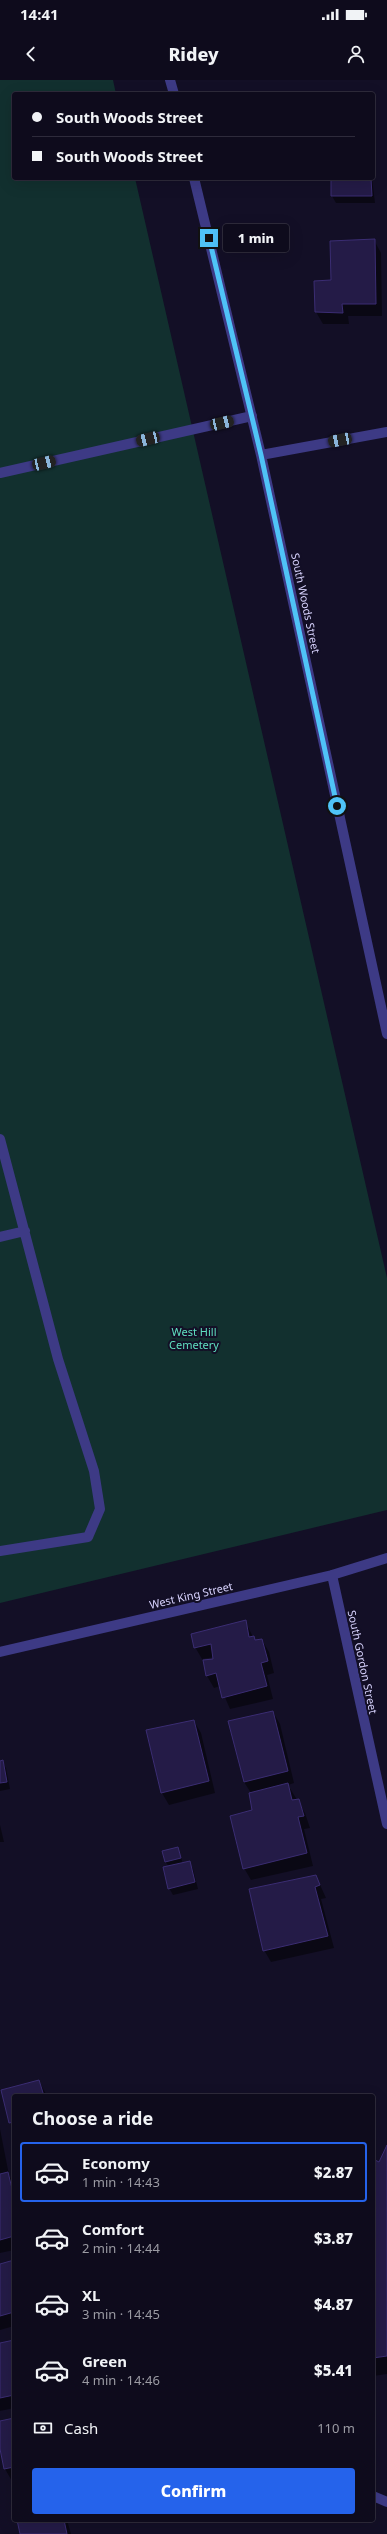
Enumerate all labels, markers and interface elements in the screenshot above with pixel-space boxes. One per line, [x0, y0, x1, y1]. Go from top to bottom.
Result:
text: 14:41 [20, 4, 59, 24]
text: Ridey [168, 42, 219, 66]
icon: back [20, 43, 42, 65]
icon: person [345, 43, 367, 65]
text: South Woods Street [56, 107, 203, 127]
text: South Woods Street [56, 146, 203, 166]
callout: 1 min [223, 224, 289, 252]
route end [200, 229, 218, 247]
text: 1 min [238, 229, 274, 247]
car [209, 414, 235, 432]
car [135, 430, 161, 448]
car [327, 432, 353, 448]
car [31, 454, 57, 472]
street label: South Woods Street [288, 552, 324, 654]
route start [328, 797, 346, 815]
park label: West Hill Cemetery [169, 1324, 219, 1352]
street label: West King Street [148, 1578, 234, 1612]
street label: South Gordon Street [345, 1609, 381, 1715]
text: Choose a ride [32, 2106, 153, 2130]
text: Economy [82, 2153, 150, 2173]
icon: car [34, 2154, 70, 2190]
text: $2.87 [314, 2162, 353, 2182]
text: 1 min · 14:43 [82, 2173, 160, 2191]
text: Comfort [82, 2219, 144, 2239]
icon: car [34, 2220, 70, 2256]
text: $3.87 [314, 2228, 353, 2248]
text: 2 min · 14:44 [82, 2239, 160, 2257]
text: XL [82, 2285, 100, 2305]
icon: car [34, 2286, 70, 2322]
text: $4.87 [314, 2294, 353, 2314]
text: 3 min · 14:45 [82, 2305, 160, 2323]
text: Green [82, 2351, 127, 2371]
icon: car [34, 2352, 70, 2388]
text: $5.41 [314, 2360, 353, 2380]
text: 4 min · 14:46 [82, 2371, 160, 2389]
icon: cash [32, 2417, 54, 2439]
text: Cash [64, 2418, 98, 2438]
text: 110 m [317, 2419, 355, 2437]
button: Confirm [32, 2468, 355, 2514]

